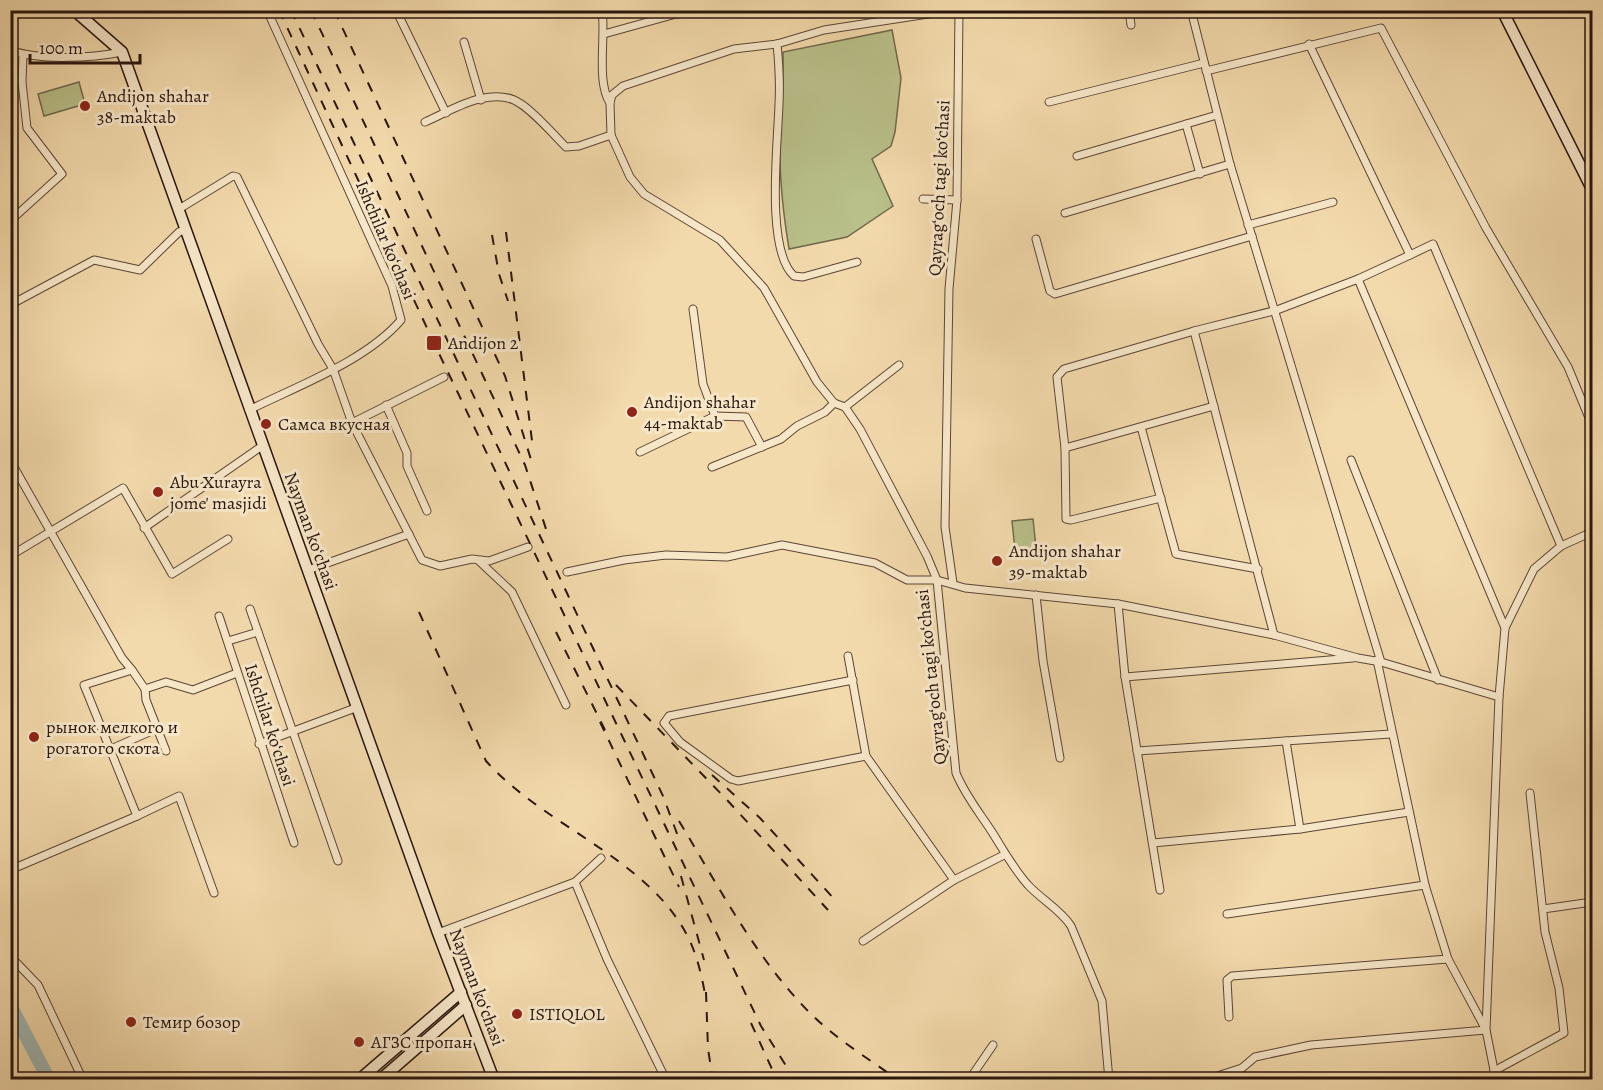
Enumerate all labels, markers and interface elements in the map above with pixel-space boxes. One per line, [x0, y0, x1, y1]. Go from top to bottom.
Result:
scale bar [30, 27, 140, 65]
text: 100 m [39, 36, 83, 60]
place label: Andijon shahar 38-maktab [96, 84, 209, 129]
marker: Andijon shahar 38-maktab [78, 99, 92, 113]
street label: Qayragʻoch tagi koʻchasi [922, 99, 956, 277]
street label: Ishchilar koʻchasi [350, 177, 422, 303]
place label: Andijon 2 [447, 331, 519, 355]
marker: Andijon 2 [425, 334, 443, 352]
place label: Andijon shahar 44-maktab [643, 390, 756, 435]
marker: Andijon shahar 44-maktab [625, 405, 639, 419]
place label: Самса вкусная [278, 412, 390, 436]
marker: Самса вкусная [259, 417, 273, 431]
street label: Nayman koʻchasi [278, 469, 344, 593]
place label: Abu Xurayra jome' masjidi [169, 470, 267, 515]
marker: Abu Xurayra jome' masjidi [151, 485, 165, 499]
place label: Andijon shahar 39-maktab [1008, 539, 1121, 584]
marker: Andijon shahar 39-maktab [990, 554, 1004, 568]
street label: Qayragʻoch tagi koʻchasi [910, 588, 952, 766]
street label: Ishchilar koʻchasi [239, 661, 301, 789]
place label: рынок мелкого и рогатого скота [46, 715, 178, 760]
marker: рынок мелкого и рогатого скота [27, 730, 41, 744]
street label: Nayman koʻchasi [444, 925, 510, 1049]
place label: ISTIQLOL [529, 1002, 605, 1026]
marker: ISTIQLOL [510, 1007, 524, 1021]
place label: Темир бозор [143, 1010, 240, 1034]
marker: Темир бозор [124, 1015, 138, 1029]
place label: АГЗС пропан [370, 1030, 473, 1054]
marker: АГЗС пропан [352, 1035, 366, 1049]

